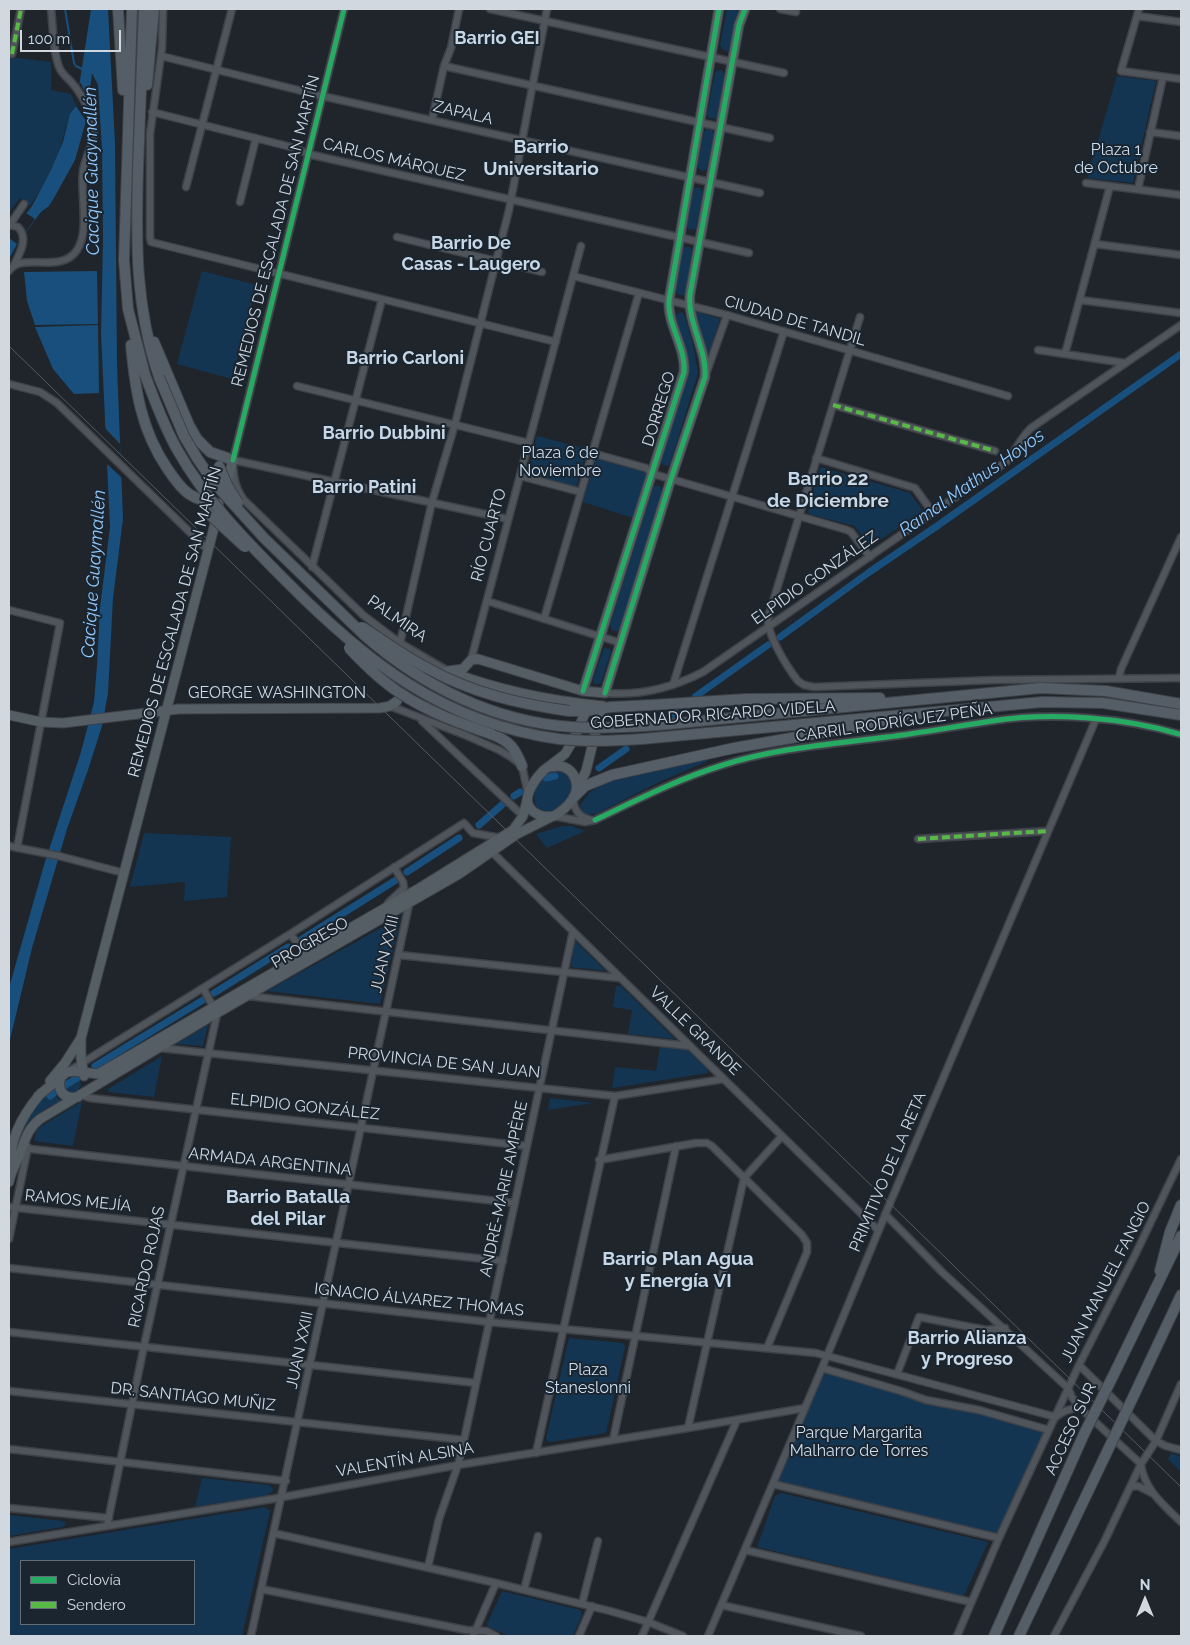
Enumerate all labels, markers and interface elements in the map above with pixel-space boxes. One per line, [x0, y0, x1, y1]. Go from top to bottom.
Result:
scale bar [22, 20, 124, 52]
district label: Barrio GEI [454, 28, 540, 50]
text: 100 m [28, 30, 70, 48]
street label: REMEDIOS DE ESCALADA DE SAN MARTÍN [228, 73, 324, 389]
water label: Cacique Guaymallén [80, 86, 104, 256]
street label: ZAPALA [431, 97, 495, 129]
street label: CARLOS MÁRQUEZ [321, 134, 467, 186]
district label: Barrio Universitario [483, 136, 599, 180]
park label: Plaza 1 de Octubre [1074, 140, 1158, 178]
district label: Barrio De Casas - Laugero [402, 233, 540, 276]
street label: CIUDAD DE TANDIL [722, 292, 868, 350]
district label: Barrio Carloni [346, 348, 464, 370]
street label: DORREGO [639, 369, 679, 449]
district label: Barrio Dubbini [322, 423, 446, 445]
water label: Ramal Mathus Hoyos [895, 425, 1049, 541]
park label: Plaza 6 de Noviembre [519, 443, 601, 481]
street label: REMEDIOS DE ESCALADA DE SAN MARTÍN [124, 465, 226, 779]
district label: Barrio 22 de Diciembre [767, 468, 889, 512]
district label: Barrio Patini [312, 477, 416, 499]
street label: RÍO CUARTO [467, 486, 511, 584]
water label: Cacique Guaymallén [77, 489, 111, 659]
street label: ELPIDIO GONZÁLEZ [748, 527, 882, 629]
street label: PALMIRA [363, 591, 431, 647]
street label: GEORGE WASHINGTON [188, 683, 366, 703]
street label: GOBERNADOR RICARDO VIDELA [590, 697, 836, 733]
street label: CARRIL RODRÍGUEZ PEÑA [794, 700, 994, 746]
street label: PROGRESO [268, 913, 352, 973]
street label: JUAN XXIII [367, 914, 403, 994]
street label: VALLE GRANDE [645, 983, 745, 1079]
street label: PROVINCIA DE SAN JUAN [347, 1043, 541, 1083]
street label: PRIMITIVO DE LA RETA [846, 1089, 930, 1255]
street label: ELPIDIO GONZÁLEZ [229, 1090, 381, 1124]
street label: ANDRÉ-MARIE AMPÈRE [476, 1099, 532, 1279]
street label: ARMADA ARGENTINA [188, 1144, 352, 1180]
street label: RAMOS MEJÍA [24, 1186, 132, 1216]
district label: Barrio Batalla del Pilar [226, 1186, 350, 1230]
street label: JUAN MANUEL FANGIO [1057, 1198, 1155, 1366]
street label: RICARDO ROJAS [125, 1204, 169, 1330]
district label: Barrio Plan Agua y Energía VI [602, 1248, 754, 1292]
street label: IGNACIO ÁLVAREZ THOMAS [313, 1279, 525, 1321]
street label: JUAN XXIII [282, 1310, 318, 1390]
district label: Barrio Alianza y Progreso [907, 1328, 1027, 1370]
park label: Plaza Staneslonni [545, 1360, 631, 1398]
street label: DR. SANTIAGO MUÑIZ [110, 1379, 276, 1415]
street label: ACCESO SUR [1041, 1380, 1101, 1478]
park label: Parque Margarita Malharro de Torres [790, 1423, 928, 1461]
street label: VALENTÍN ALSINA [335, 1438, 475, 1482]
legend [20, 1560, 195, 1625]
text: Ciclovía [67, 1571, 121, 1589]
north arrow [1120, 1575, 1170, 1625]
text: N [1140, 1577, 1150, 1593]
text: Sendero [67, 1596, 126, 1614]

